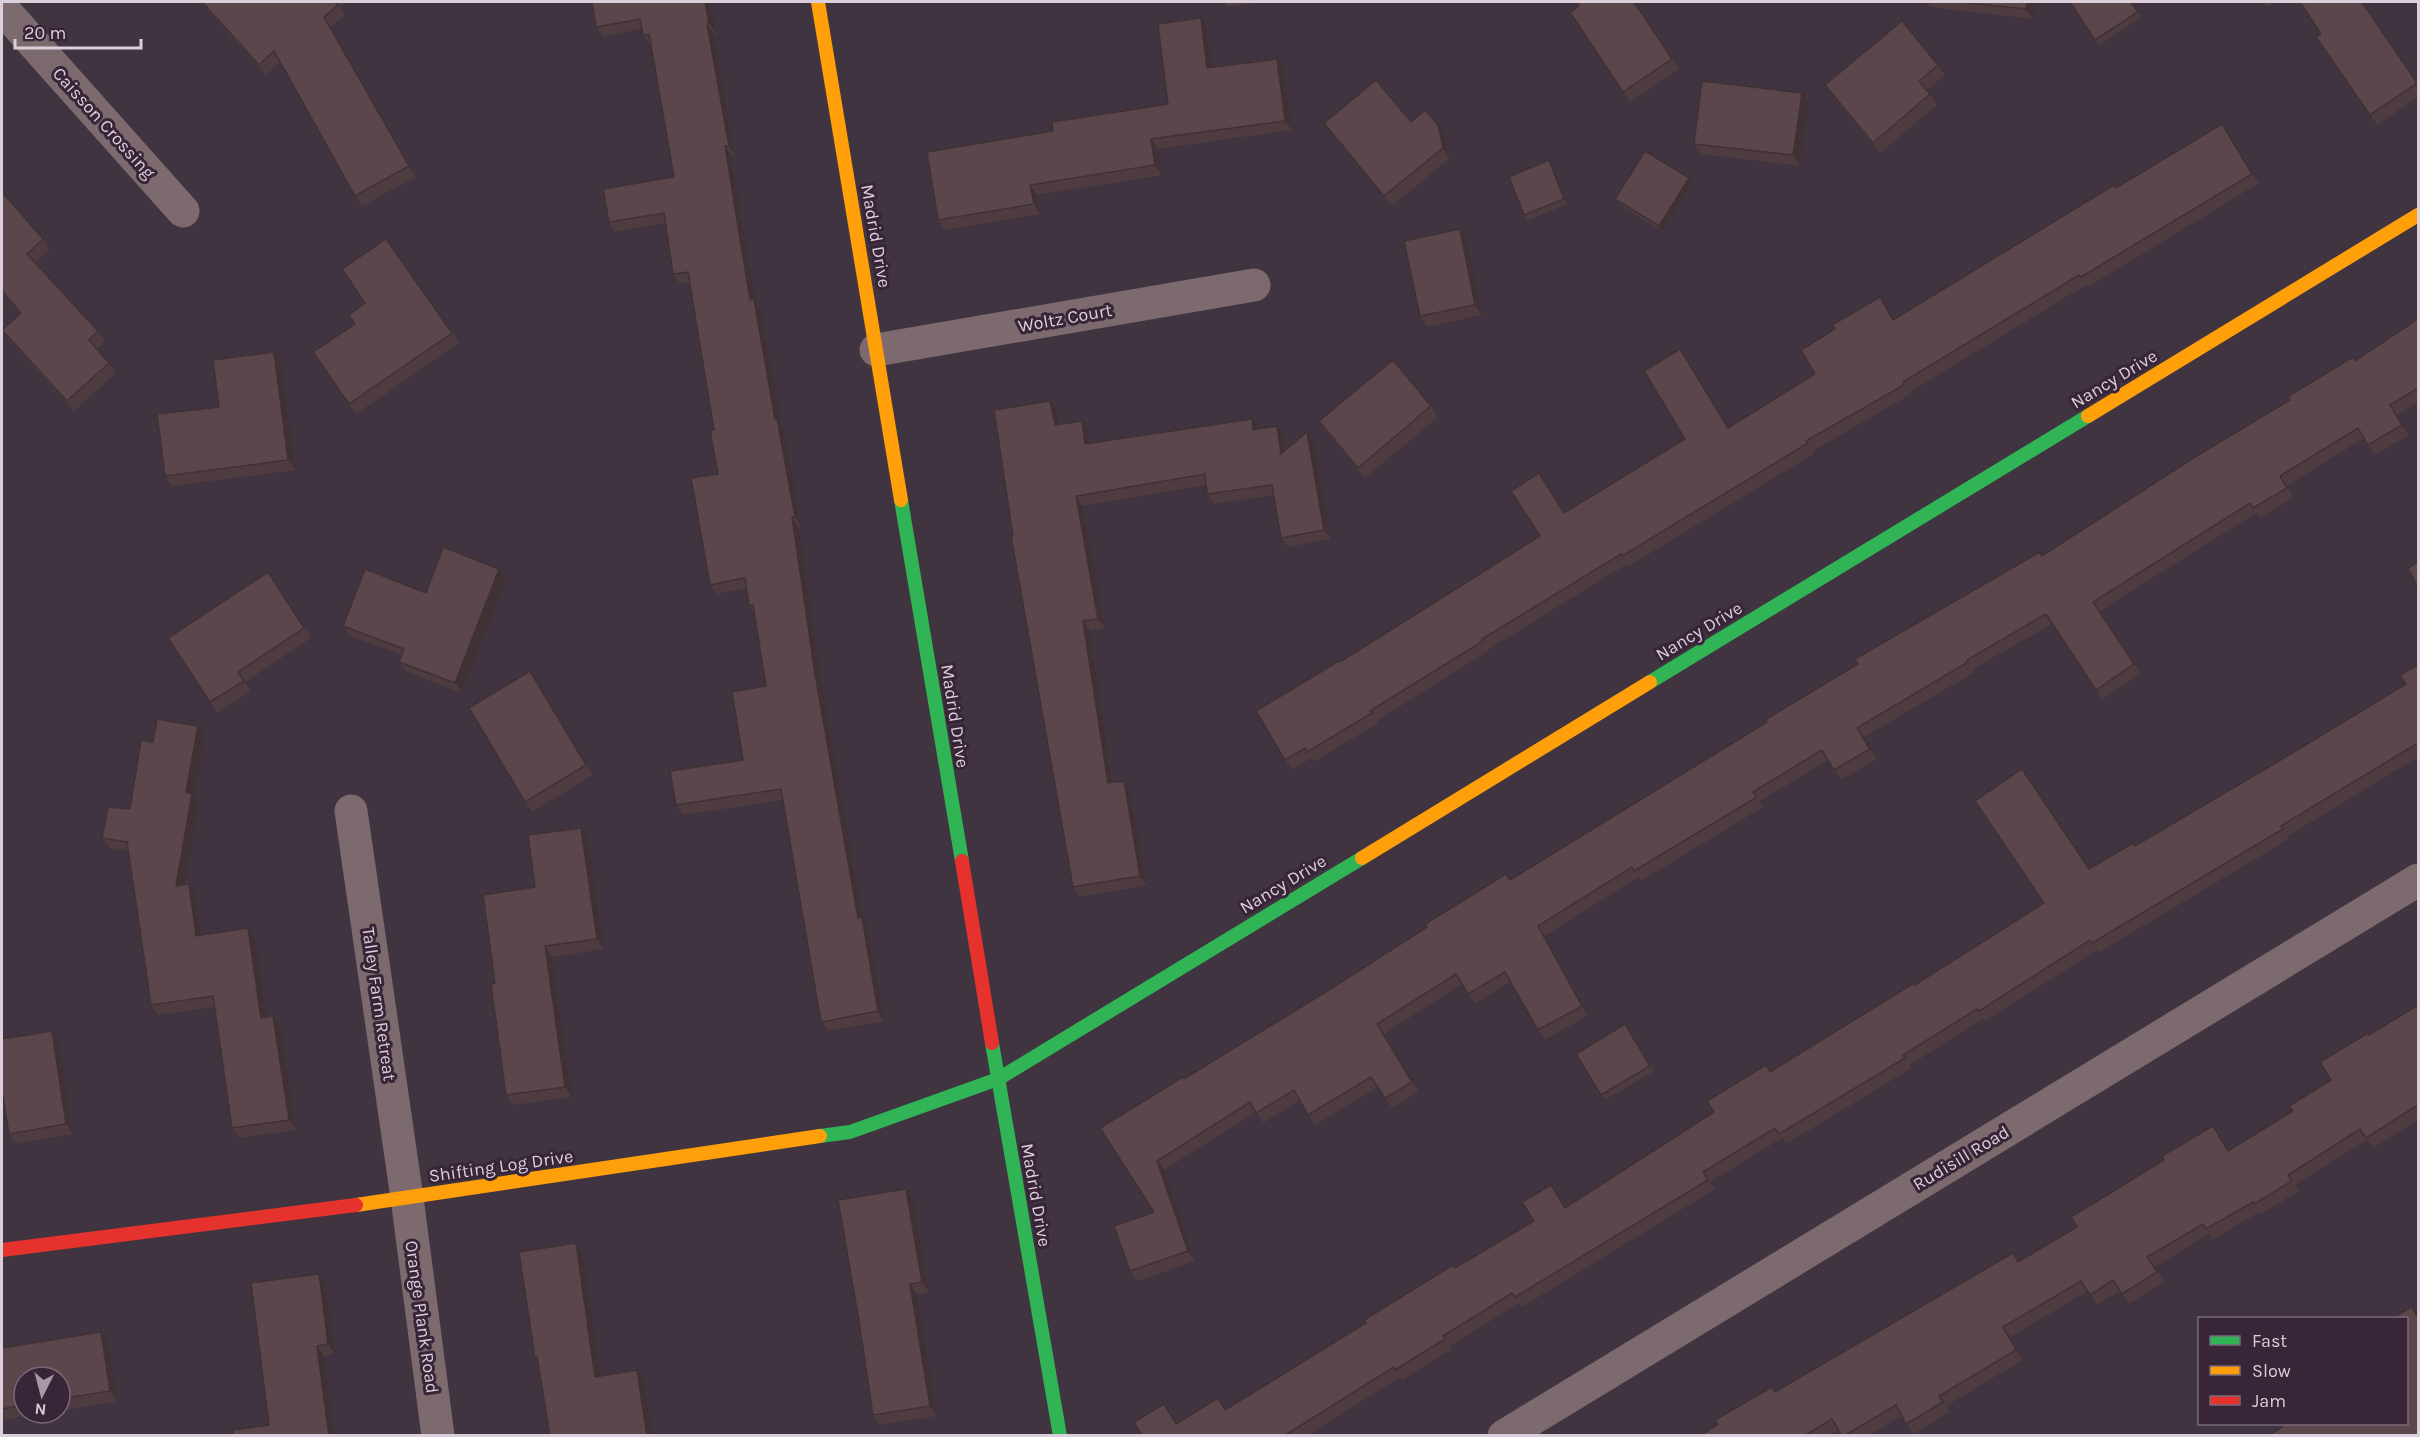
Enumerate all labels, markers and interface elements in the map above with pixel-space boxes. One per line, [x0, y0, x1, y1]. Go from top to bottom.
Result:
scale bar [15, 12, 141, 50]
text: 20 m [24, 22, 66, 44]
street label: Caisson Crossing [48, 63, 160, 183]
street label: Madrid Drive [856, 183, 896, 289]
street label: Woltz Court [1016, 299, 1114, 337]
street label: Nancy Drive [2067, 345, 2161, 413]
street label: Nancy Drive [1652, 597, 1746, 665]
street label: Madrid Drive [936, 663, 974, 769]
street label: Nancy Drive [1236, 850, 1330, 918]
street label: Talley Farm Retreat [357, 926, 401, 1083]
street label: Rudisill Road [1909, 1121, 2013, 1195]
street label: Madrid Drive [1016, 1142, 1056, 1248]
street label: Shifting Log Drive [427, 1145, 575, 1187]
street label: Orange Plank Road [400, 1239, 444, 1395]
legend [2198, 1317, 2408, 1425]
text: Fast [2252, 1330, 2287, 1352]
text: Slow [2252, 1360, 2291, 1382]
north arrow [12, 1365, 72, 1425]
text: Jam [2252, 1390, 2286, 1412]
text: N [34, 1399, 47, 1419]

